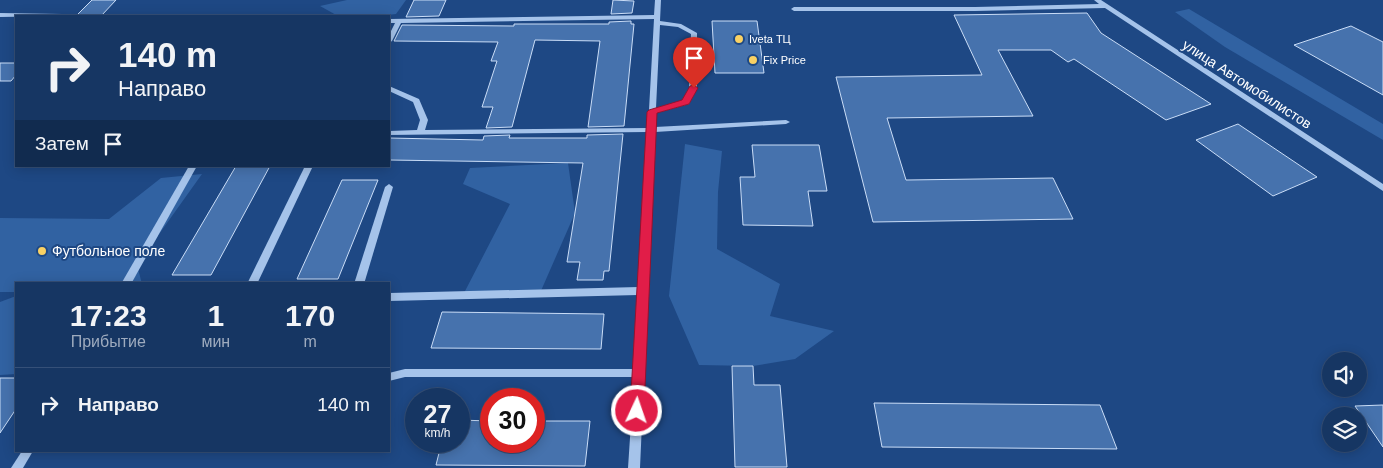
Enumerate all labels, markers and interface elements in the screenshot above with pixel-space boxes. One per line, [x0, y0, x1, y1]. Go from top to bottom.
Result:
marker: Iveta ТЦ [733, 33, 745, 45]
place label: Iveta ТЦ [749, 33, 791, 45]
icon: right [35, 35, 100, 100]
text: 140 m [118, 35, 217, 74]
street label: улица Автомобилистов [1179, 36, 1315, 132]
pin [673, 37, 715, 88]
icon: arrive [680, 44, 708, 72]
marker: Fix Price [747, 54, 759, 66]
place label: Fix Price [763, 54, 806, 66]
text: Направо [118, 76, 206, 101]
icon: arrive [99, 130, 127, 158]
text: Затем [35, 133, 89, 154]
place label: Футбольное поле [52, 243, 165, 259]
marker: Футбольное поле [36, 245, 48, 257]
text: 17:23 [70, 299, 147, 332]
text: 1 [207, 299, 224, 332]
text: 170 [285, 299, 335, 332]
text: Прибытие [71, 333, 146, 350]
text: мин [201, 333, 230, 350]
text: m [303, 333, 317, 350]
map controls [1322, 352, 1367, 452]
button: sound [1322, 352, 1367, 397]
position arrow [610, 384, 662, 436]
speed limit sign: 30 [480, 388, 545, 453]
icon: right [35, 391, 63, 419]
text: Направо [78, 394, 159, 415]
text: 140 m [317, 394, 370, 415]
text: 27 [424, 400, 451, 428]
button: layers [1322, 407, 1367, 452]
text: km/h [424, 426, 451, 440]

